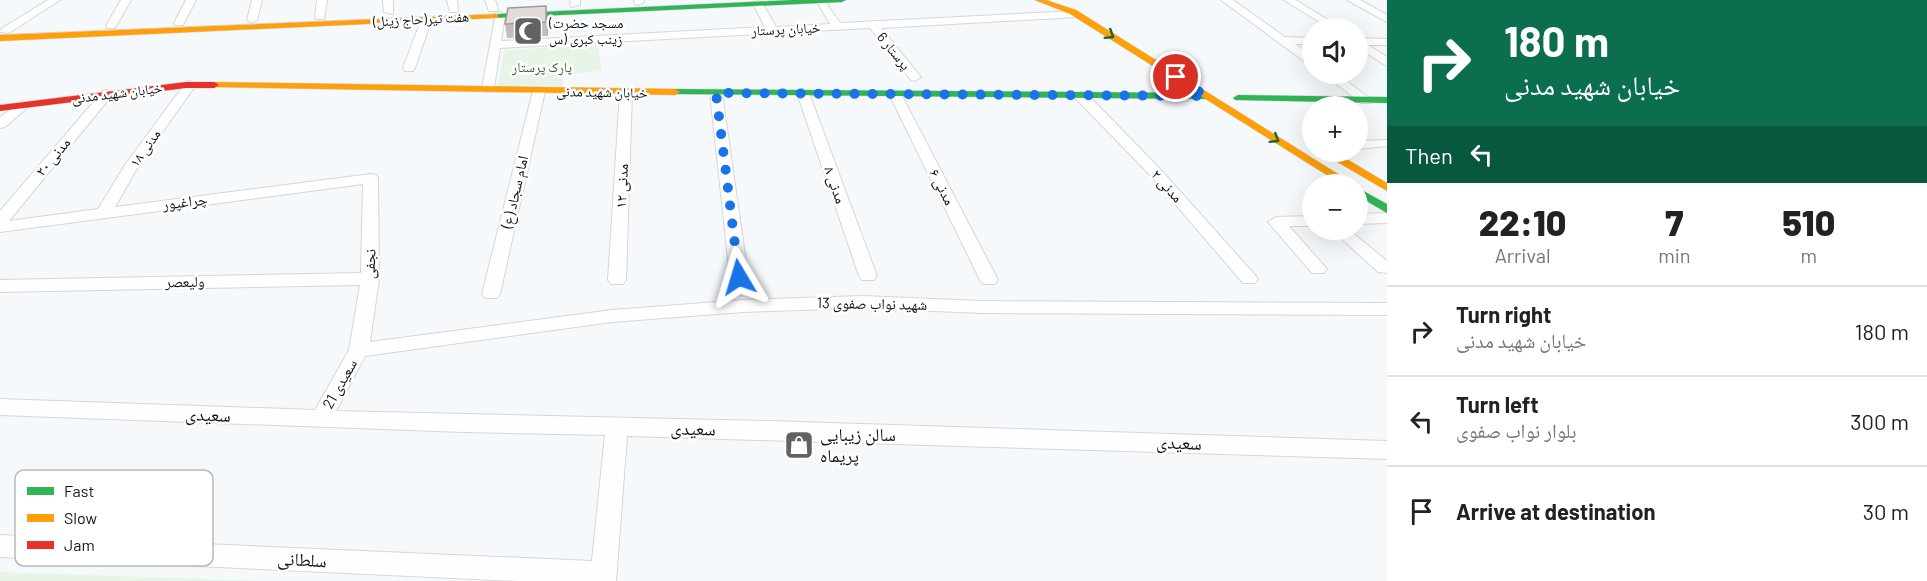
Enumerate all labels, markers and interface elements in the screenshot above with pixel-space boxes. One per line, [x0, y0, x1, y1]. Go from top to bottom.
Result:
street label: هفت تیر(حاج زینل) [371, 7, 470, 32]
place label: (مسجد حضرت زینب کبری (س [548, 14, 623, 48]
mosque icon: (مسجد حضرت زینب کبری (س [512, 15, 544, 47]
text: 180 m [1504, 15, 1609, 65]
street label: خیابان پرستار [750, 18, 821, 40]
map controls [1302, 18, 1368, 240]
button: sound [1302, 18, 1368, 84]
icon: right [1405, 24, 1483, 102]
street label: پرستار 6 [873, 28, 915, 74]
one-way arrow [1104, 28, 1114, 40]
pin [1150, 51, 1201, 102]
park label: پارک پرستار [511, 58, 572, 76]
icon: arrive [1159, 60, 1192, 93]
text: خیابان شهید مدنی [1504, 68, 1680, 100]
street label: خیابان شهید مدنی [71, 78, 164, 108]
street label: خیابان شهید مدنی [556, 82, 648, 102]
button: + [1302, 96, 1368, 162]
street label: مدنی ۱۸ [126, 126, 164, 170]
one-way arrow [1269, 132, 1279, 144]
street label: مدنی ۲۰ [31, 133, 75, 181]
icon: left [1465, 138, 1498, 171]
text: Then [1405, 142, 1453, 168]
street label: امام سجاد (ع) [497, 154, 533, 231]
street label: مدنی ۱۲ [611, 163, 633, 209]
street label: مدنی ۸ [819, 164, 851, 206]
street label: مدنی ۶ [924, 165, 960, 209]
street label: مدنی ۲ [1147, 165, 1187, 207]
button: − [1302, 174, 1368, 240]
street label: چراغپور [160, 189, 209, 214]
text: 22:10 [1479, 200, 1566, 243]
text: 7 [1665, 200, 1683, 243]
text: 510 [1782, 200, 1835, 243]
text: Arrival [1495, 243, 1551, 267]
text: min [1658, 243, 1691, 267]
text: m [1801, 243, 1817, 267]
position arrow [707, 245, 771, 309]
street label: نجفی [359, 249, 381, 279]
street label: ولیعصر [164, 272, 205, 291]
street label: شهید نواب صفوی 13 [817, 293, 927, 315]
text: Turn right [1456, 301, 1551, 327]
icon: right [1405, 315, 1438, 348]
text: 180 m [1855, 318, 1909, 344]
text: خیابان شهید مدنی [1456, 328, 1587, 352]
street label: سعیدی 21 [318, 355, 362, 412]
text: Turn left [1456, 391, 1539, 417]
street label: سعیدی [185, 402, 231, 427]
icon: left [1405, 405, 1438, 438]
text: 300 m [1850, 408, 1909, 434]
street label: سعیدی [670, 417, 716, 440]
text: بلوار نواب صفوی [1456, 418, 1576, 442]
place label: سالن زیبایی پریماه [820, 423, 896, 467]
shop icon: سالن زیبایی پریماه [783, 429, 815, 461]
street label: سعیدی [1156, 430, 1202, 455]
legend [15, 470, 213, 566]
text: Fast [64, 481, 94, 500]
icon: arrive [1405, 495, 1438, 528]
text: Arrive at destination [1456, 498, 1655, 524]
text: 30 m [1863, 498, 1909, 524]
text: Slow [64, 508, 97, 527]
text: Jam [64, 535, 95, 554]
street label: سلطانی [277, 547, 327, 572]

